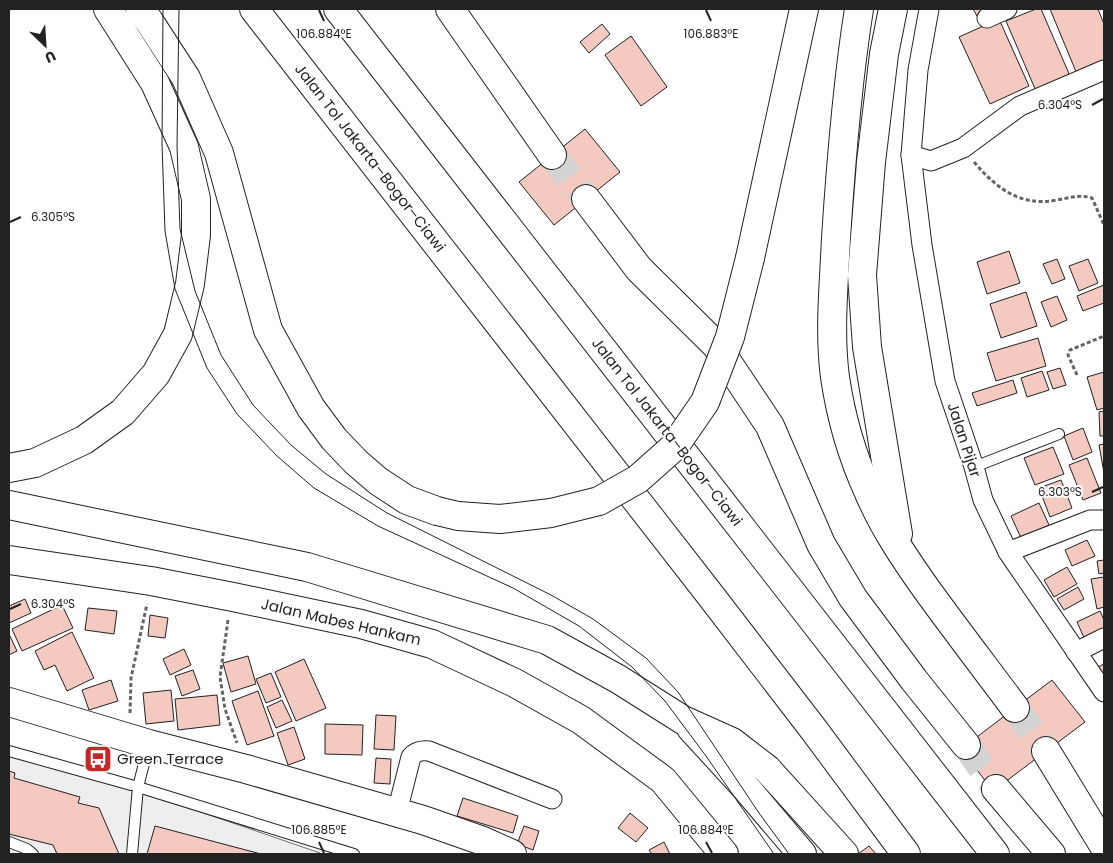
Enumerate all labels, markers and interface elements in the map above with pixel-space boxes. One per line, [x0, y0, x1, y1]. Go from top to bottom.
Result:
north arrow [20, 20, 70, 70]
text: 106.884°E [296, 25, 352, 42]
text: 106.883°E [684, 25, 738, 42]
text: U [42, 46, 59, 68]
street label: Jalan Tol Jakarta–Bogor–Ciawi [290, 59, 451, 256]
text: 6.304°S [1038, 96, 1082, 113]
text: 6.305°S [31, 208, 75, 225]
street label: Jalan Tol Jakarta–Bogor–Ciawi [587, 333, 748, 530]
street label: Jalan Pijar [943, 400, 987, 480]
text: 6.303°S [1038, 483, 1082, 500]
street label: Jalan Mabes Hankam [259, 593, 423, 650]
text: 6.304°S [31, 595, 75, 612]
bus stop icon: Green Terrace [83, 744, 113, 774]
place label: Green Terrace [117, 748, 224, 769]
text: 106.885°E [291, 821, 347, 838]
text: 106.884°E [678, 821, 734, 838]

